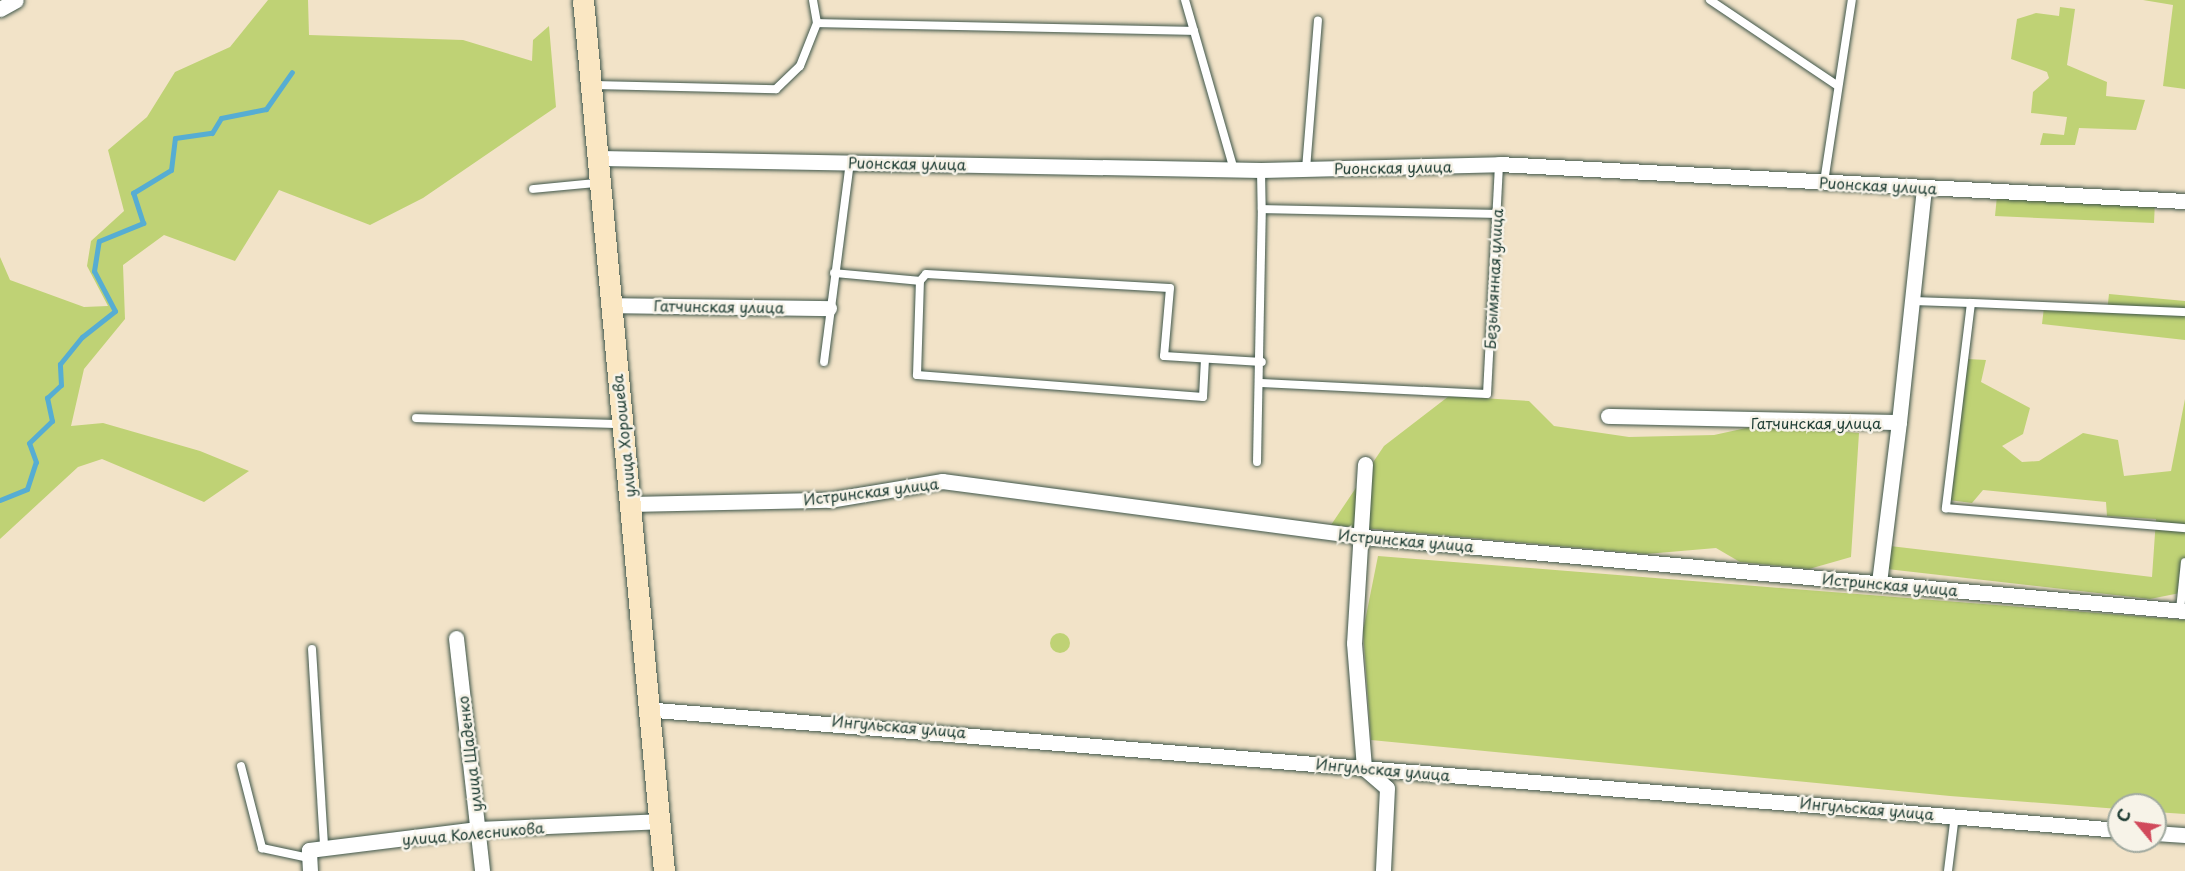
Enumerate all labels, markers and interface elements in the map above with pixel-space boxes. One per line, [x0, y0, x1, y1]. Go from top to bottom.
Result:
street label: Рионская улица [847, 153, 967, 173]
street label: Рионская улица [1333, 157, 1453, 177]
street label: Рионская улица [1818, 173, 1938, 197]
street label: Безымянная улица [1480, 208, 1506, 350]
street label: Гатчинская улица [653, 296, 785, 316]
street label: улица Хорошева [608, 373, 638, 499]
street label: Гатчинская улица [1750, 414, 1882, 432]
street label: Истринская улица [802, 474, 940, 508]
street label: Истринская улица [1337, 525, 1475, 555]
street label: Истринская улица [1821, 569, 1959, 599]
street label: улица Щаденко [453, 694, 485, 814]
street label: Ингульская улица [830, 711, 968, 741]
street label: Ингульская улица [1314, 754, 1452, 784]
street label: Ингульская улица [1798, 793, 1936, 823]
north arrow [2107, 793, 2167, 853]
text: С [2110, 804, 2136, 826]
street label: улица Колесникова [401, 818, 545, 848]

